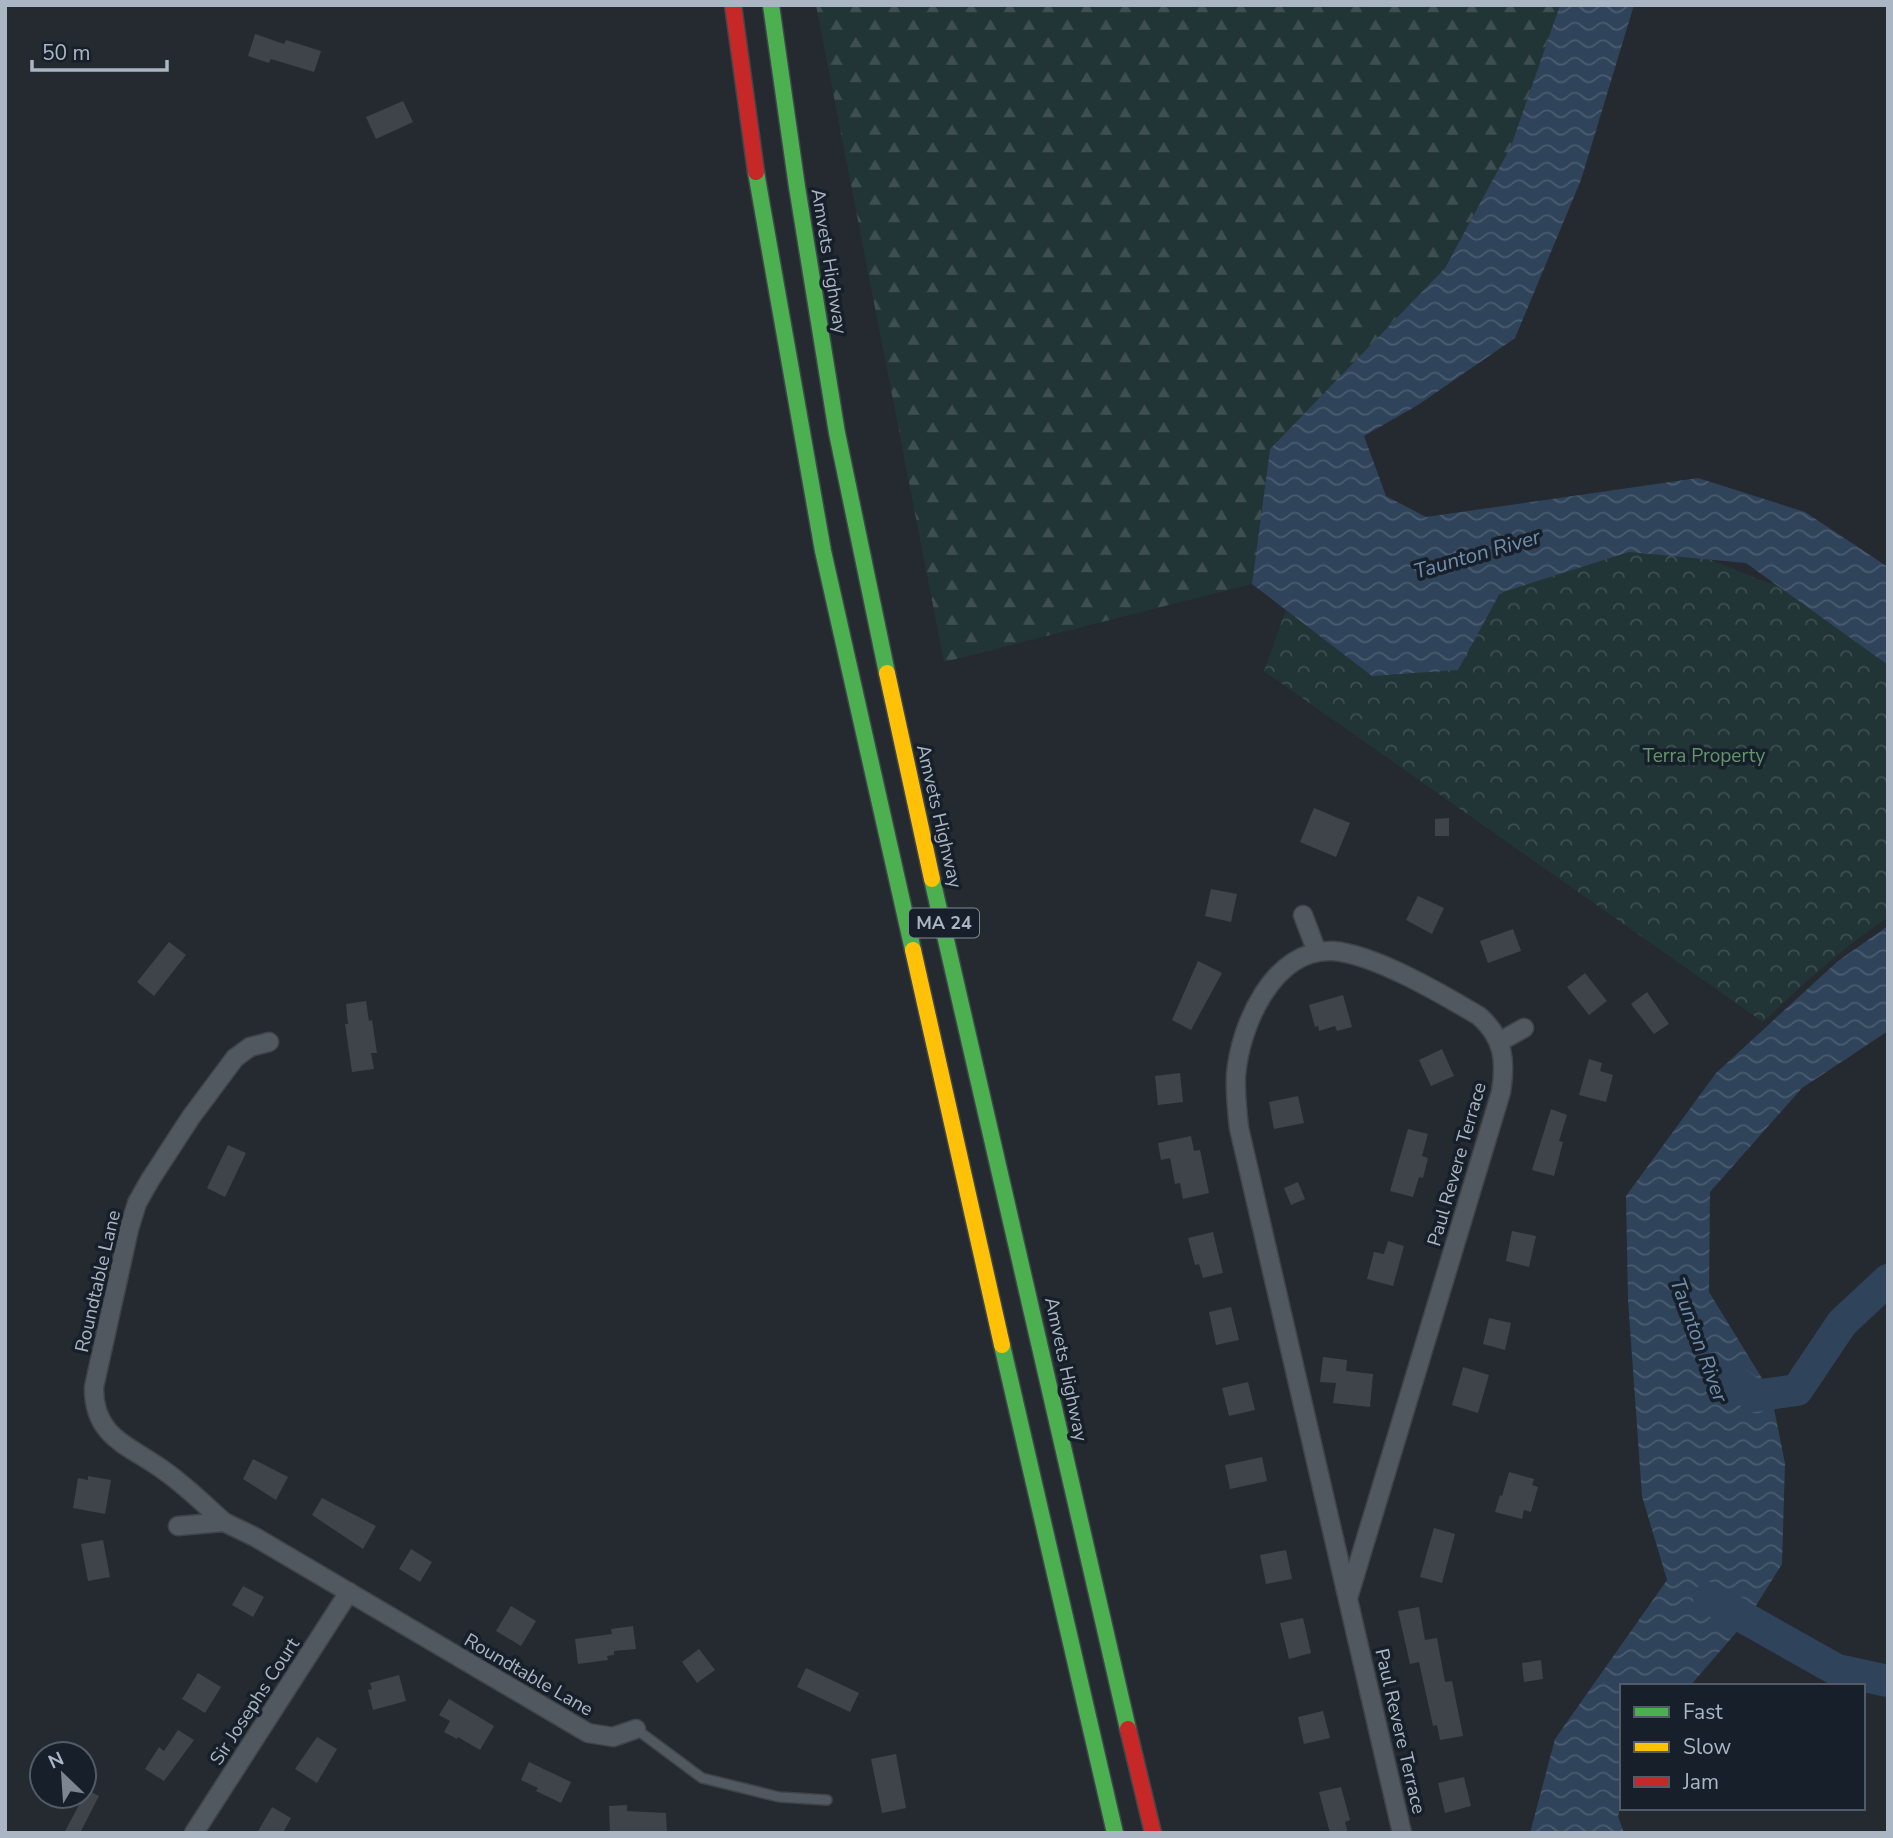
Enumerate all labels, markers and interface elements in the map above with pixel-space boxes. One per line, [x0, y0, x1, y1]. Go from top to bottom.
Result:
scale bar [32, 28, 166, 72]
text: 50 m [42, 39, 91, 67]
street label: Amvets Highway [805, 187, 853, 336]
water label: Taunton River [1410, 522, 1544, 585]
street label: Amvets Highway [910, 742, 968, 891]
park label: Terra Property [1643, 743, 1766, 769]
road number: MA 24 [909, 908, 979, 938]
street label: Paul Revere Terrace [1421, 1079, 1493, 1249]
street label: Roundtable Lane [69, 1208, 127, 1355]
water label: Taunton River [1664, 1274, 1735, 1407]
street label: Amvets Highway [1038, 1295, 1094, 1444]
street label: Roundtable Lane [459, 1627, 598, 1722]
street label: Sir Josephs Court [204, 1633, 306, 1770]
street label: Paul Revere Terrace [1368, 1646, 1432, 1817]
legend [1620, 1684, 1865, 1810]
text: Fast [1683, 1698, 1723, 1726]
text: Slow [1683, 1733, 1732, 1761]
north arrow [28, 1740, 98, 1810]
text: N [44, 1746, 68, 1775]
text: Jam [1682, 1768, 1719, 1796]

